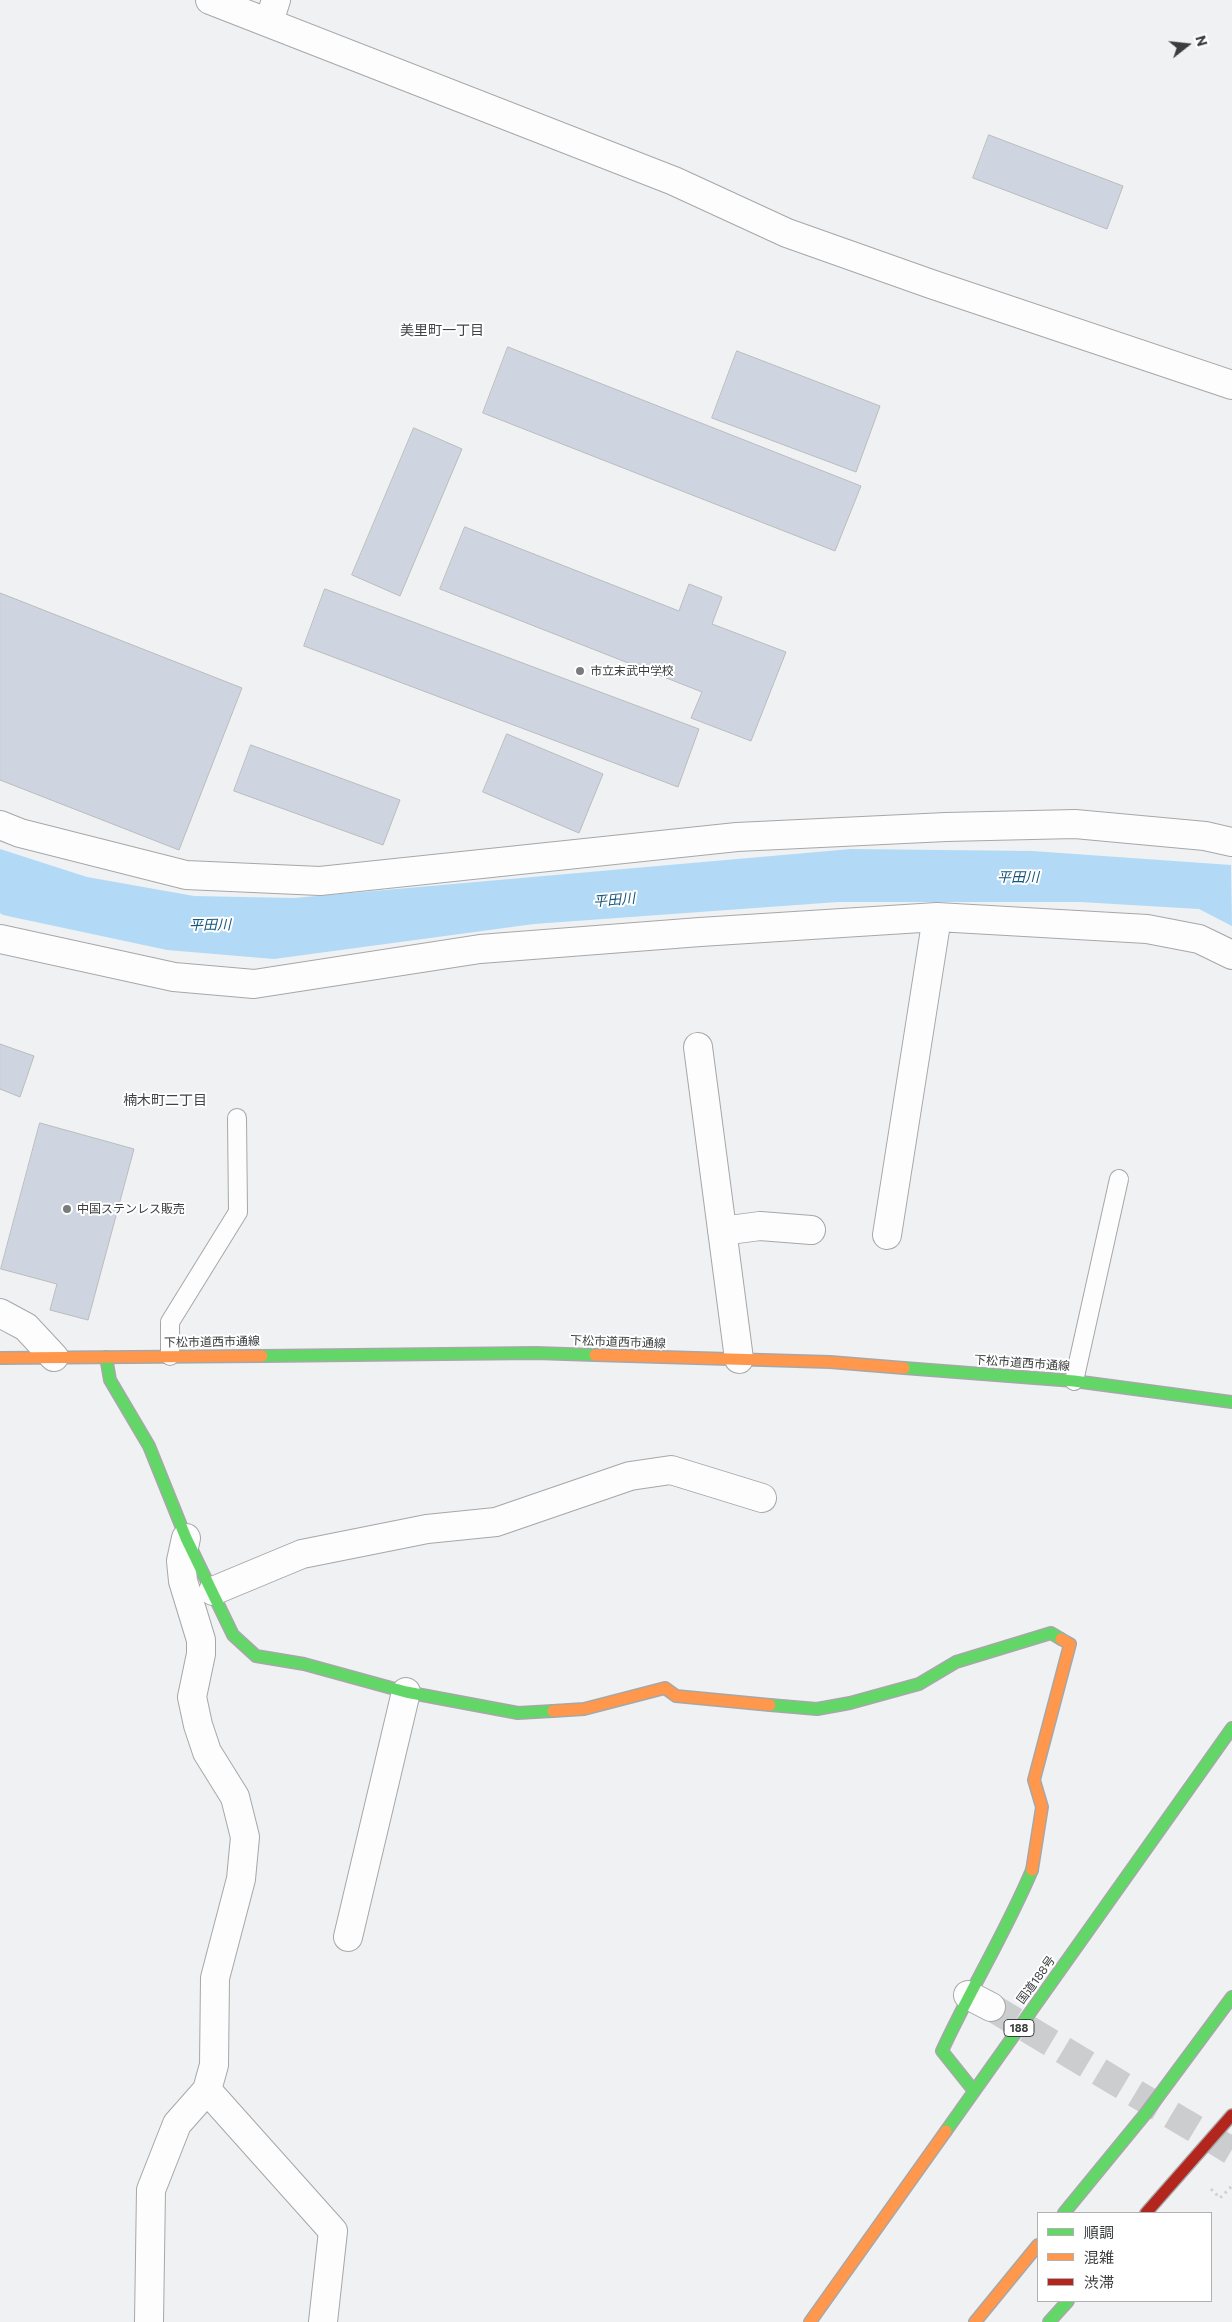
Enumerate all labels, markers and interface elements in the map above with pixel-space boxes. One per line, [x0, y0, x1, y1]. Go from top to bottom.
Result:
north arrow [1162, 20, 1212, 70]
text: N [1192, 33, 1212, 48]
district label: 美里町一丁目 [400, 322, 484, 338]
place label: 市立末武中学校 [590, 664, 674, 678]
marker: 市立末武中学校 [574, 665, 586, 677]
water label: 平田川 [997, 869, 1039, 885]
water label: 平田川 [592, 890, 636, 910]
water label: 平田川 [189, 916, 231, 934]
district label: 楠木町二丁目 [123, 1092, 207, 1108]
place label: 中国ステンレス販売 [77, 1202, 185, 1216]
marker: 中国ステンレス販売 [61, 1203, 73, 1215]
street label: 下松市道西市通線 [570, 1333, 666, 1351]
street label: 下松市道西市通線 [164, 1334, 260, 1350]
street label: 下松市道西市通線 [974, 1352, 1070, 1374]
street label: 国道188号 [1014, 1953, 1058, 2007]
road number: 188 [1004, 2020, 1034, 2036]
legend [1037, 2212, 1212, 2302]
text: 順調 [1084, 2223, 1114, 2241]
text: 混雑 [1084, 2248, 1114, 2266]
text: 渋滞 [1084, 2273, 1114, 2291]

